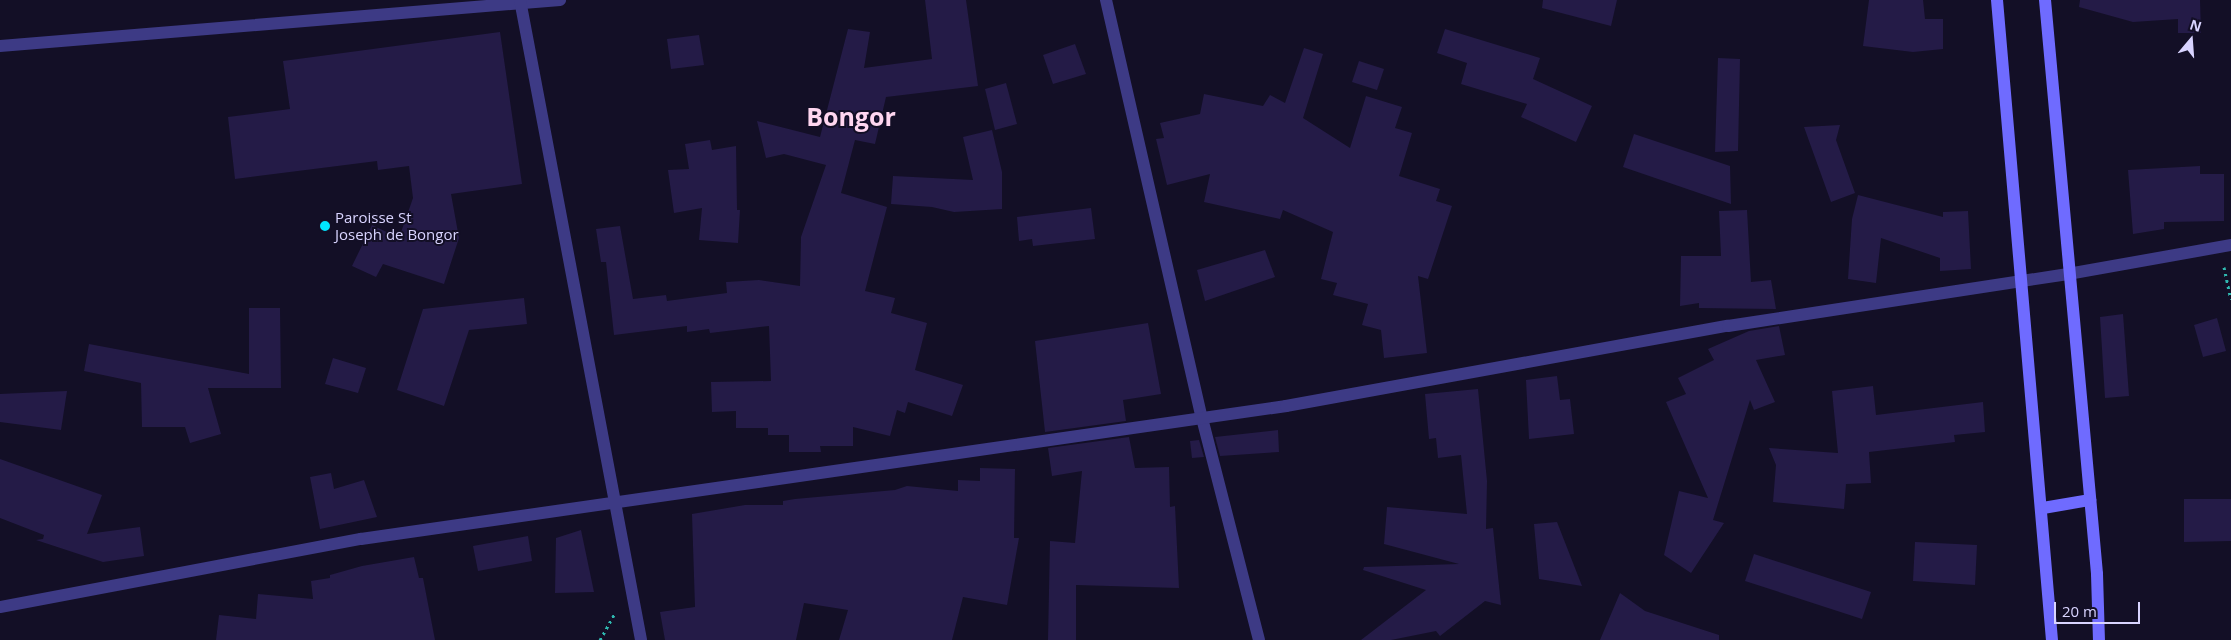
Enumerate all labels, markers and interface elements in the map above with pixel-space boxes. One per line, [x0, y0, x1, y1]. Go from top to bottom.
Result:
text: N [2187, 14, 2204, 36]
north arrow [2166, 15, 2216, 65]
district label: Bongor [806, 101, 896, 131]
place label: Paroisse St Joseph de Bongor [335, 208, 459, 243]
marker: Paroisse St Joseph de Bongor [319, 220, 331, 232]
scale bar [2056, 592, 2142, 624]
text: 20 m [2062, 601, 2097, 621]

